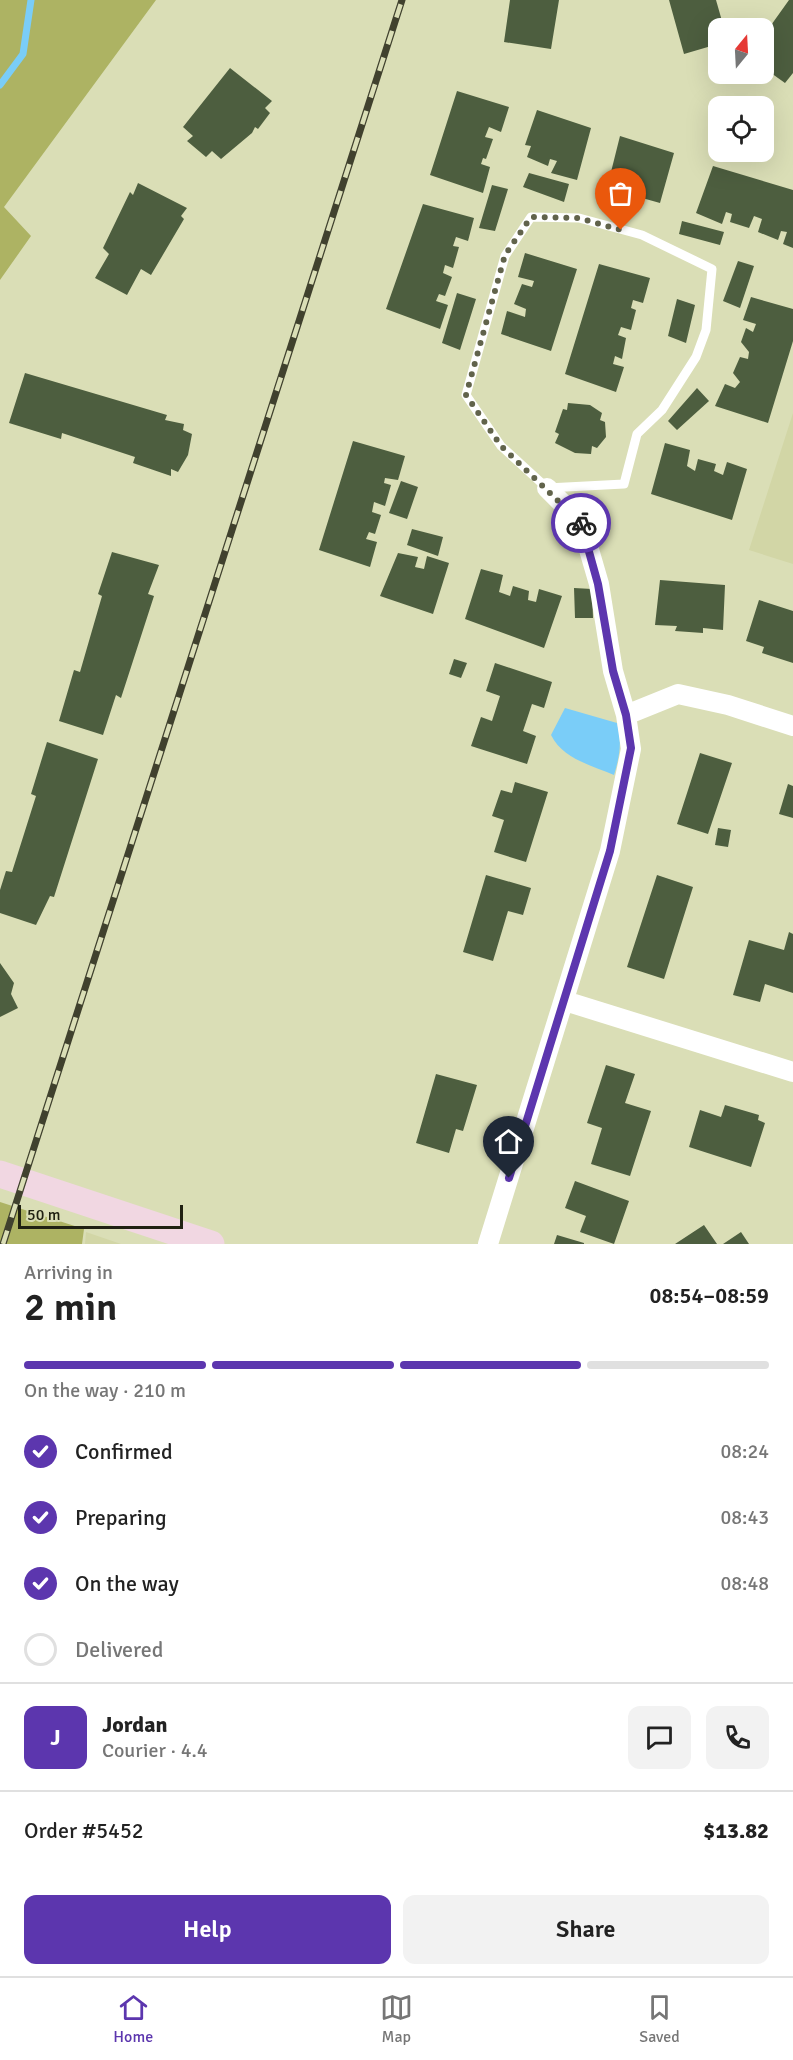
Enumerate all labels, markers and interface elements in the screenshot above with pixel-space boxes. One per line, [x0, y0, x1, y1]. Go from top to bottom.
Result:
north arrow [708, 18, 774, 84]
map controls [708, 18, 774, 162]
button: locate [708, 96, 774, 162]
pin [595, 168, 646, 230]
icon: bag [604, 177, 637, 210]
courier [551, 493, 611, 553]
icon: bike [565, 507, 598, 540]
pin [483, 1116, 534, 1178]
icon: home [492, 1125, 525, 1158]
scale bar [18, 1202, 183, 1230]
text: 50 m [27, 1205, 61, 1225]
text: Arriving in [24, 1260, 113, 1285]
text: 08:54–08:59 [650, 1282, 769, 1309]
text: 2 min [24, 1283, 117, 1331]
text: On the way · 210 m [24, 1378, 186, 1403]
icon: check [24, 1435, 57, 1468]
text: Confirmed [75, 1438, 173, 1465]
text: 08:24 [720, 1439, 769, 1464]
icon: check [24, 1501, 57, 1534]
text: Preparing [75, 1504, 167, 1531]
text: 08:43 [720, 1505, 769, 1530]
icon: check [24, 1567, 57, 1600]
text: On the way [75, 1570, 179, 1597]
text: 08:48 [720, 1571, 769, 1596]
text: Delivered [75, 1636, 163, 1663]
button: chat [628, 1706, 691, 1769]
button: phone [706, 1706, 769, 1769]
text: Jordan [102, 1711, 168, 1738]
text: J [50, 1724, 61, 1751]
text: Courier · 4.4 [102, 1738, 208, 1763]
text: Order #5452 [24, 1817, 144, 1844]
text: $13.82 [703, 1817, 769, 1844]
button: Help [24, 1895, 391, 1964]
button: Share [403, 1895, 769, 1964]
tab: Home [113, 1991, 153, 2047]
tab: Map [380, 1991, 413, 2047]
tab: Saved [639, 1991, 680, 2047]

